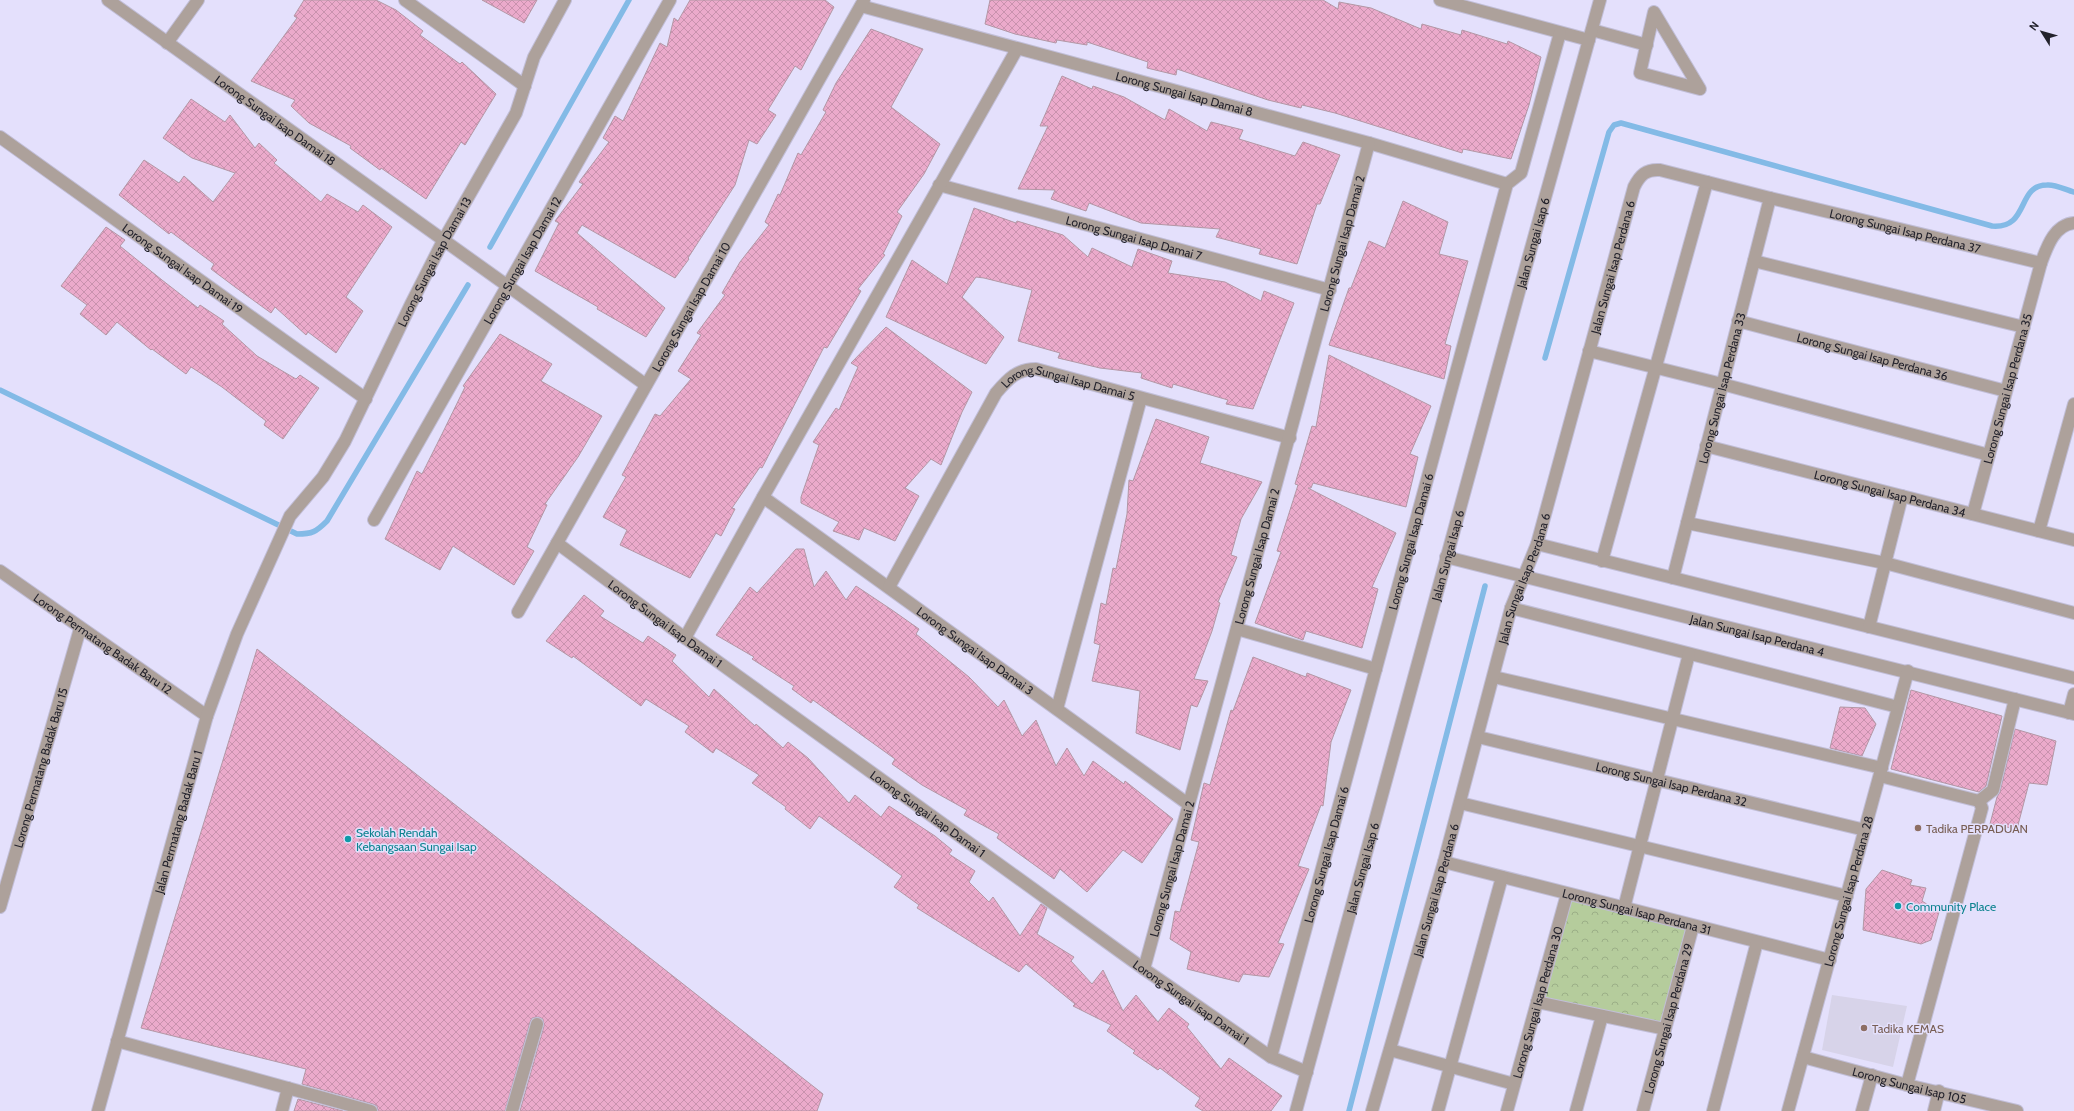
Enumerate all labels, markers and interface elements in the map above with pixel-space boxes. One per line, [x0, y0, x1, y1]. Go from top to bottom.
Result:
north arrow [2022, 12, 2062, 52]
text: N [2026, 19, 2042, 33]
street label: Lorong Sungai Isap Damai 8 [1114, 68, 1255, 119]
street label: Lorong Sungai Isap Damai 18 [212, 71, 339, 168]
street label: Lorong Sungai Isap Damai 2 [1316, 174, 1367, 313]
street label: Lorong Sungai Isap Damai 13 [394, 194, 474, 329]
street label: Lorong Sungai Isap Damai 12 [480, 194, 564, 327]
street label: Jalan Sungai Isap 6 [1513, 195, 1552, 291]
street label: Jalan Sungai Isap Perdana 6 [1587, 198, 1638, 336]
street label: Lorong Sungai Isap Perdana 37 [1828, 205, 1982, 256]
street label: Lorong Sungai Isap Damai 7 [1064, 212, 1204, 263]
street label: Lorong Sungai Isap Damai 19 [120, 220, 246, 316]
street label: Lorong Sungai Isap Damai 10 [648, 239, 733, 374]
street label: Lorong Sungai Isap Perdana 33 [1695, 311, 1748, 465]
street label: Lorong Sungai Isap Perdana 35 [1979, 312, 2035, 465]
street label: Lorong Sungai Isap Perdana 36 [1795, 329, 1950, 383]
street label: Lorong Sungai Isap Damai 5 [997, 361, 1137, 403]
street label: Lorong Sungai Isap Perdana 34 [1813, 466, 1967, 520]
street label: Lorong Sungai Isap Damai 6 [1385, 471, 1436, 612]
street label: Lorong Sungai Isap Damai 2 [1231, 486, 1282, 626]
street label: Jalan Sungai Isap 6 [1427, 508, 1467, 603]
street label: Jalan Sungai Isap Perdana 6 [1494, 511, 1553, 646]
street label: Lorong Sungai Isap Damai 1 [605, 576, 726, 670]
street label: Lorong Permatang Badak Baru 12 [31, 590, 175, 697]
street label: Lorong Sungai Isap Damai 3 [914, 603, 1037, 698]
street label: Jalan Sungai Isap Perdana 4 [1688, 611, 1826, 659]
street label: Lorong Permatang Badak Baru 15 [10, 686, 70, 849]
street label: Jalan Permatang Badak Baru 1 [151, 749, 205, 896]
street label: Lorong Sungai Isap Perdana 32 [1594, 758, 1749, 809]
street label: Lorong Sungai Isap Damai 1 [868, 767, 988, 860]
street label: Lorong Sungai Isap Damai 6 [1300, 784, 1351, 924]
street label: Lorong Sungai Isap Damai 2 [1146, 799, 1197, 938]
street label: Lorong Sungai Isap Perdana 28 [1820, 814, 1876, 968]
street label: Jalan Sungai Isap 6 [1342, 821, 1382, 916]
place label: Tadika PERPADUAN [1926, 821, 2028, 836]
street label: Jalan Sungai Isap Perdana 6 [1409, 822, 1461, 959]
marker: Tadika PERPADUAN [1913, 823, 1923, 833]
place label: Sekolah Rendah Kebangsaan Sungai Isap [356, 825, 477, 854]
marker: Sekolah Rendah Kebangsaan Sungai Isap [343, 834, 353, 844]
street label: Lorong Sungai Isap Perdana 31 [1561, 885, 1713, 937]
place label: Community Place [1906, 899, 1996, 914]
marker: Community Place [1893, 901, 1903, 911]
street label: Lorong Sungai Isap Perdana 30 [1509, 924, 1565, 1080]
street label: Lorong Sungai Isap Perdana 29 [1641, 941, 1696, 1095]
street label: Lorong Sungai Isap Damai 1 [1130, 956, 1252, 1047]
place label: Tadika KEMAS [1872, 1021, 1944, 1036]
marker: Tadika KEMAS [1859, 1023, 1869, 1033]
street label: Lorong Sungai Isap 105 [1851, 1063, 1968, 1106]

